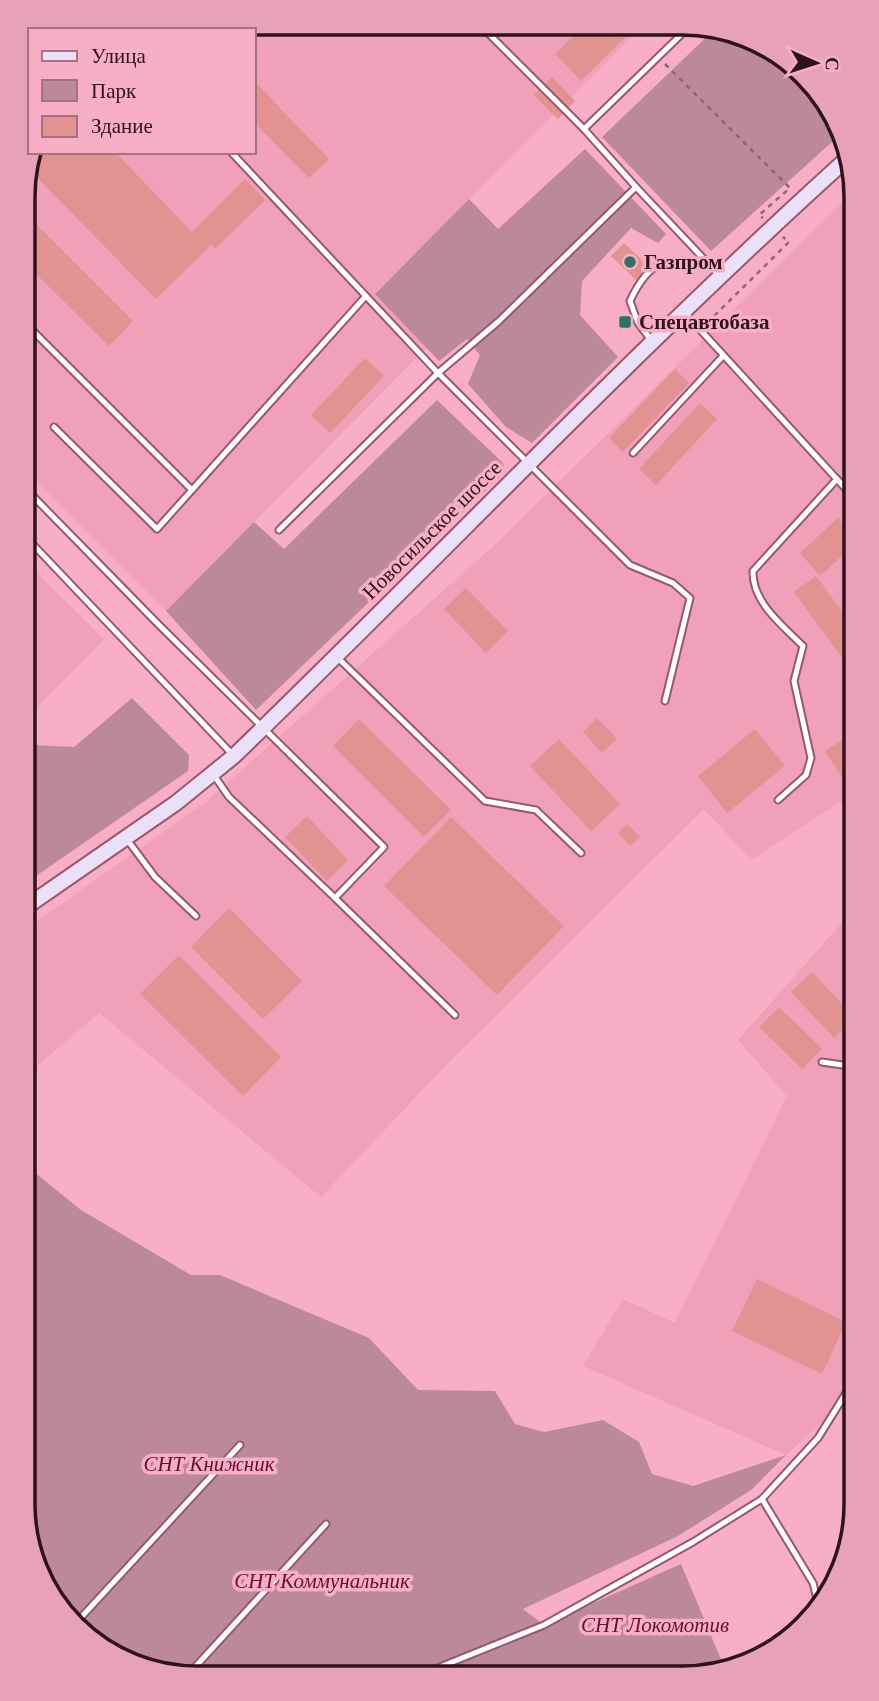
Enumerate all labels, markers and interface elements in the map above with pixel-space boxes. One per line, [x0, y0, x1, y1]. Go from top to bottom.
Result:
legend [28, 28, 256, 154]
north arrow [781, 28, 851, 98]
text: Улица [91, 44, 146, 68]
text: С [822, 56, 843, 71]
text: Парк [91, 79, 137, 103]
text: Здание [91, 114, 153, 138]
place label: Газпром [644, 250, 723, 274]
marker: Газпром [622, 254, 638, 270]
place label: Спецавтобаза [639, 310, 770, 334]
marker: Спецавтобаза [617, 314, 633, 330]
street label: Новосильское шоссе [358, 456, 506, 604]
park label: СНТ Книжник [143, 1452, 275, 1476]
park label: СНТ Коммунальник [234, 1569, 410, 1593]
park label: СНТ Локомотив [581, 1613, 729, 1637]

